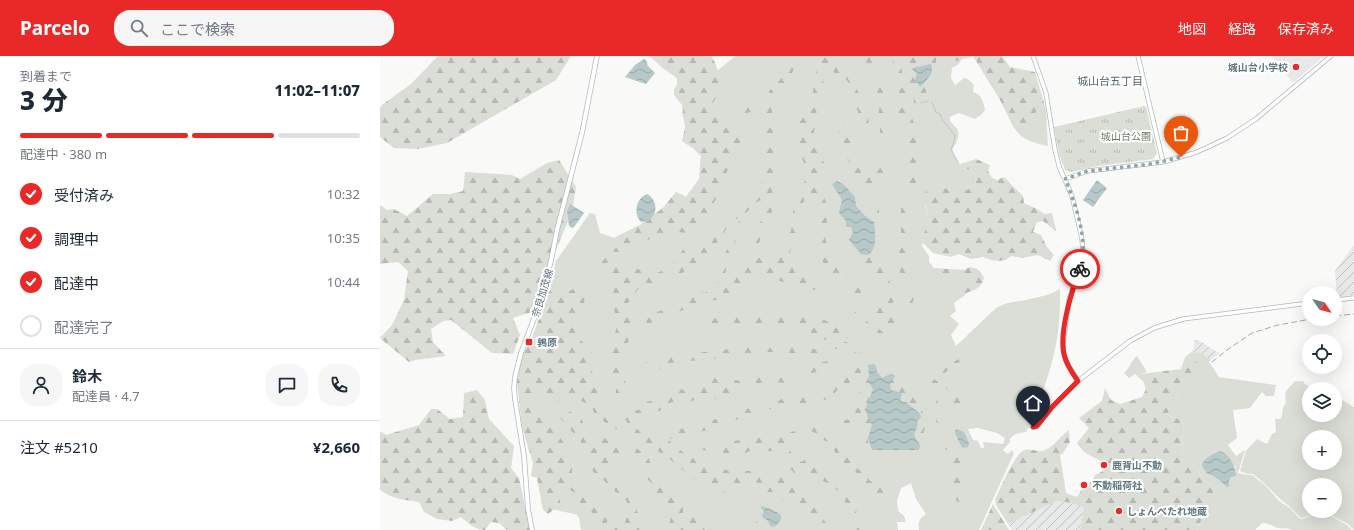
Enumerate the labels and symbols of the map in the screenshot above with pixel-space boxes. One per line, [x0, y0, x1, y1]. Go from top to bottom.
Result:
place label: 城山台小学校 [1228, 60, 1288, 74]
marker: 城山台小学校 [1291, 62, 1301, 72]
district label: 城山台五丁目 [1077, 73, 1143, 88]
pin [1164, 116, 1198, 157]
park label: 城山台公園 [1101, 129, 1151, 143]
courier [1060, 249, 1100, 289]
street label: 奈良加茂線 [528, 267, 556, 319]
north arrow [1302, 286, 1342, 326]
place label: 鶉原 [537, 335, 557, 349]
marker: 鶉原 [524, 337, 534, 347]
pin [1016, 386, 1050, 427]
place label: 鹿背山不動 [1112, 458, 1162, 472]
marker: 鹿背山不動 [1099, 460, 1109, 470]
place label: 不動稲荷社 [1092, 478, 1143, 492]
marker: 不動稲荷社 [1079, 480, 1089, 490]
place label: しょんべたれ地蔵 [1127, 504, 1207, 518]
marker: しょんべたれ地蔵 [1114, 506, 1124, 516]

